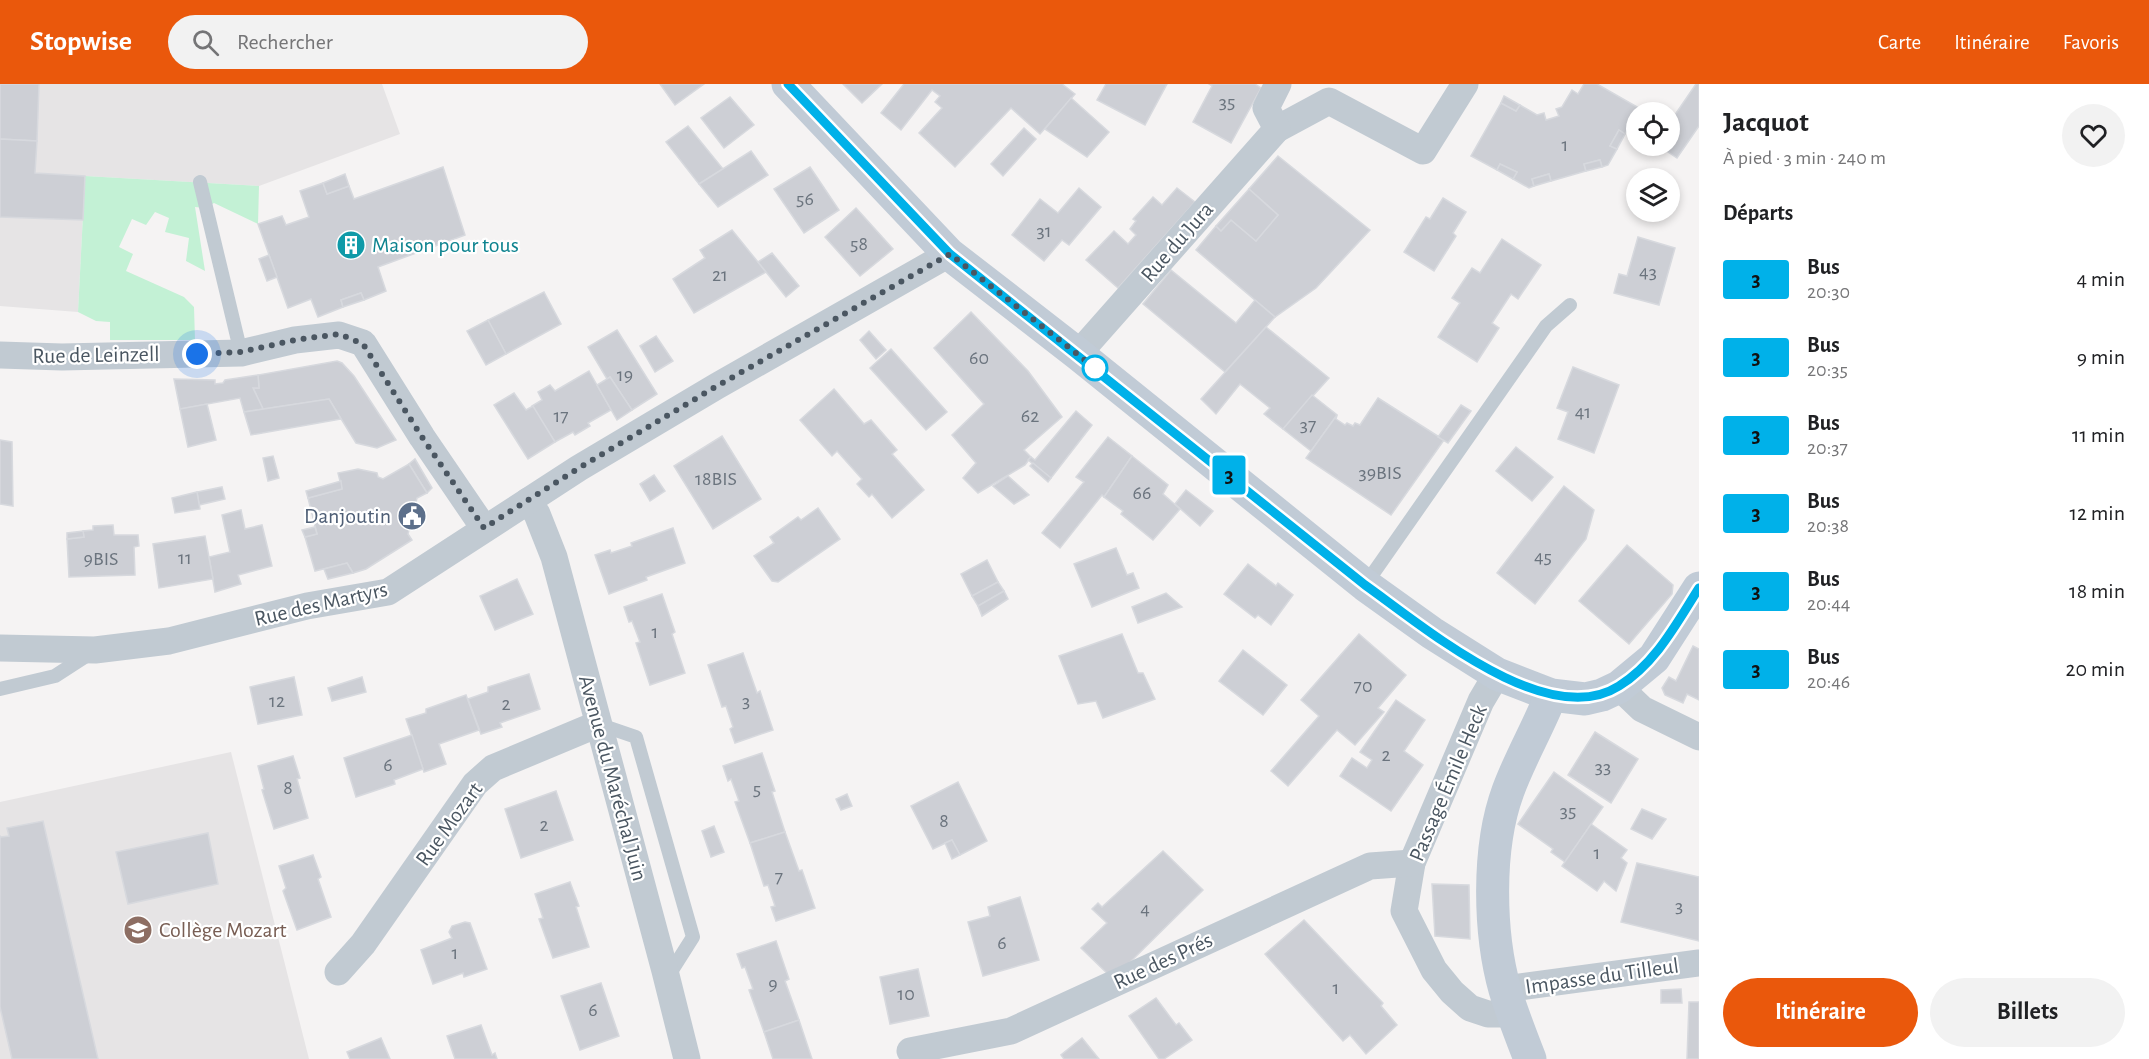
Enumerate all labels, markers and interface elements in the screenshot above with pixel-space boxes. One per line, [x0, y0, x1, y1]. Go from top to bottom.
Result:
search box [168, 15, 588, 69]
icon: search [189, 26, 222, 59]
text: Stopwise [30, 28, 132, 56]
text: Rechercher [237, 31, 333, 53]
text: Carte [1878, 32, 1921, 53]
text: Itinéraire [1954, 32, 2030, 53]
text: Favoris [2063, 32, 2119, 53]
house number: 35 [1219, 92, 1235, 112]
map controls [1626, 102, 1680, 222]
button: locate [1626, 102, 1680, 156]
button: heart [2062, 104, 2125, 167]
text: Jacquot [1723, 109, 1809, 137]
house number: 1 [1562, 135, 1568, 155]
text: À pied · 3 min · 240 m [1723, 148, 1886, 168]
button: layers [1626, 168, 1680, 222]
house number: 56 [796, 189, 814, 209]
street label: Rue du Jura [1137, 198, 1217, 286]
text: Départs [1723, 202, 1793, 224]
house number: 31 [1036, 221, 1052, 241]
building icon: Maison pour tous [335, 229, 367, 261]
place label: Maison pour tous [372, 234, 519, 256]
house number: 58 [850, 234, 868, 254]
text: Bus [1807, 256, 1840, 278]
house number: 43 [1639, 262, 1657, 282]
house number: 21 [712, 265, 728, 285]
text: 4 min [2077, 268, 2125, 290]
text: 3 [1751, 269, 1761, 290]
text: 20:30 [1807, 282, 1850, 302]
text: Bus [1807, 334, 1840, 356]
your location [182, 339, 212, 369]
street label: Rue de Leinzell [32, 343, 160, 367]
text: 9 min [2077, 346, 2125, 368]
text: 3 [1751, 347, 1761, 368]
house number: 60 [969, 348, 989, 368]
unlabelled marker [1082, 355, 1108, 381]
text: 20:35 [1807, 360, 1848, 380]
house number: 19 [617, 365, 633, 385]
house number: 41 [1575, 402, 1591, 422]
house number: 17 [553, 406, 569, 426]
house number: 62 [1021, 406, 1039, 426]
text: Bus [1807, 412, 1840, 434]
house number: 37 [1300, 415, 1316, 435]
text: 11 min [2072, 424, 2125, 446]
text: 3 [1751, 425, 1761, 446]
text: 20:37 [1807, 438, 1848, 458]
line badge: 3 [1210, 456, 1248, 494]
house number: 39BIS [1358, 463, 1402, 483]
text: 3 [1224, 465, 1234, 486]
house number: 18BIS [695, 469, 737, 489]
house number: 66 [1133, 483, 1151, 503]
text: Bus [1807, 490, 1840, 512]
public building icon: Danjoutin [396, 500, 428, 532]
text: 12 min [2070, 502, 2125, 524]
text: 3 [1751, 503, 1761, 524]
place label: Danjoutin [304, 505, 391, 527]
text: 20:38 [1807, 516, 1849, 536]
house number: 45 [1534, 547, 1552, 567]
house number: 11 [178, 548, 192, 568]
house number: 9BIS [84, 549, 118, 569]
text: Bus [1807, 568, 1840, 590]
street label: Rue des Martyrs [252, 578, 390, 630]
text: 18 min [2069, 580, 2125, 602]
text: 3 [1751, 581, 1761, 602]
text: 20:44 [1807, 594, 1850, 614]
house number: 1 [652, 622, 658, 642]
text: Bus [1807, 646, 1840, 668]
text: 20 min [2065, 658, 2125, 680]
text: 3 [1751, 659, 1761, 680]
text: 20:46 [1807, 672, 1850, 692]
street label: Avenue du Maréchal Juin [575, 673, 651, 883]
house number: 70 [1354, 676, 1372, 696]
house number: 12 [269, 691, 285, 711]
house number: 3 [742, 691, 750, 711]
house number: 2 [501, 694, 511, 714]
street label: Passage Émile Heck [1404, 701, 1491, 864]
house number: 2 [1381, 745, 1391, 765]
house number: 6 [383, 755, 393, 775]
house number: 33 [1595, 757, 1611, 777]
house number: 8 [283, 778, 293, 798]
street label: Rue Mozart [412, 778, 486, 870]
house number: 5 [753, 779, 761, 799]
house number: 35 [1560, 801, 1576, 821]
house number: 8 [939, 811, 949, 831]
house number: 2 [539, 815, 549, 835]
house number: 1 [1594, 843, 1600, 863]
house number: 7 [775, 867, 783, 887]
house number: 3 [1675, 896, 1683, 916]
house number: 4 [1140, 899, 1150, 919]
school or university icon: Collège Mozart [122, 914, 154, 946]
place label: Collège Mozart [159, 919, 287, 941]
street label: Rue des Prés [1110, 929, 1216, 993]
house number: 6 [997, 933, 1007, 953]
house number: 1 [452, 943, 458, 963]
street label: Impasse du Tilleul [1524, 954, 1680, 998]
house number: 9 [768, 974, 778, 994]
house number: 1 [1333, 978, 1339, 998]
button: Itinéraire [1723, 978, 1918, 1047]
button: Billets [1930, 978, 2125, 1047]
house number: 10 [897, 984, 915, 1004]
house number: 6 [588, 1000, 598, 1020]

